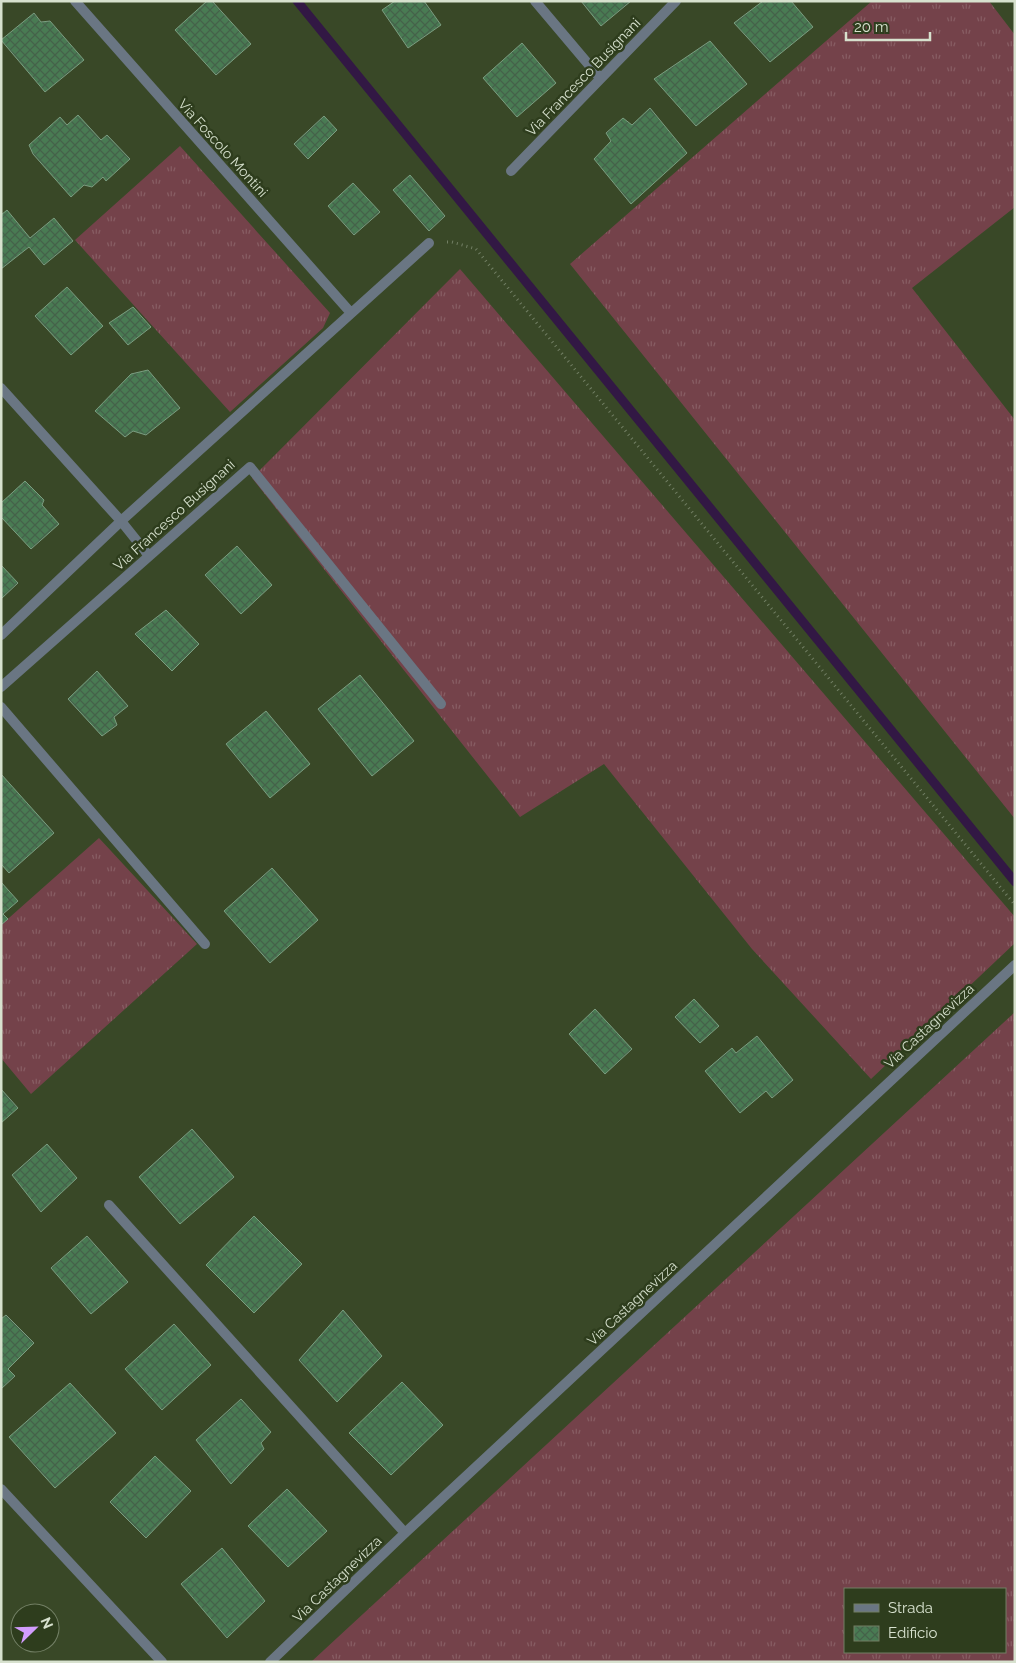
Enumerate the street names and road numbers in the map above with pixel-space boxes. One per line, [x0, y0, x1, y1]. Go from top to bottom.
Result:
street label: Via Francesco Busignani [523, 15, 643, 139]
street label: Via Foscolo Montini [175, 96, 271, 200]
street label: Via Francesco Busignani [110, 456, 238, 574]
street label: Via Castagnevizza [881, 980, 977, 1072]
street label: Via Castagnevizza [584, 1257, 680, 1349]
street label: Via Castagnevizza [289, 1533, 385, 1625]

